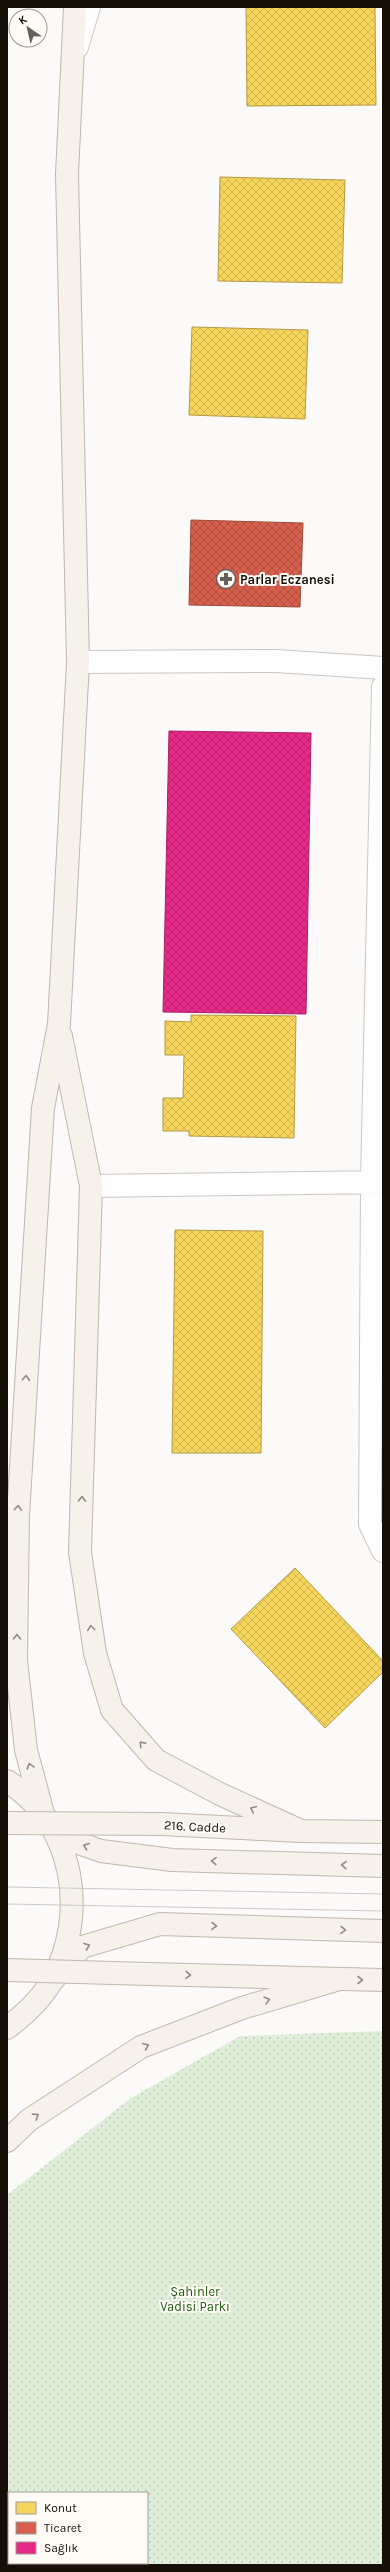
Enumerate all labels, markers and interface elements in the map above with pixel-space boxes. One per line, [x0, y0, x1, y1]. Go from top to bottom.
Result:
north arrow [8, 8, 48, 48]
text: K [16, 12, 30, 28]
pharmacy icon: Parlar Eczanesi [215, 568, 237, 590]
place label: Parlar Eczanesi [240, 572, 335, 587]
one-way arrow [22, 1375, 31, 1381]
one-way arrow [77, 1496, 86, 1502]
one-way arrow [14, 1504, 22, 1510]
one-way arrow [87, 1625, 96, 1631]
one-way arrow [12, 1634, 21, 1640]
one-way arrow [140, 1742, 147, 1749]
one-way arrow [26, 1763, 35, 1770]
one-way arrow [250, 1806, 258, 1814]
street label: 216. Cadde [164, 1817, 227, 1836]
one-way arrow [82, 1842, 89, 1850]
one-way arrow [211, 1857, 217, 1866]
one-way arrow [341, 1861, 347, 1869]
one-way arrow [211, 1922, 217, 1930]
one-way arrow [340, 1926, 346, 1934]
one-way arrow [83, 1943, 90, 1951]
one-way arrow [185, 1971, 191, 1980]
one-way arrow [357, 1976, 363, 1984]
one-way arrow [264, 1996, 271, 2005]
one-way arrow [142, 2042, 149, 2050]
one-way arrow [32, 2113, 39, 2121]
park label: Şahinler Vadisi Parkı [160, 2284, 230, 2314]
legend [8, 2492, 148, 2564]
text: Konut [44, 2501, 77, 2515]
text: Ticaret [44, 2521, 82, 2535]
text: Sağlık [44, 2541, 79, 2555]

